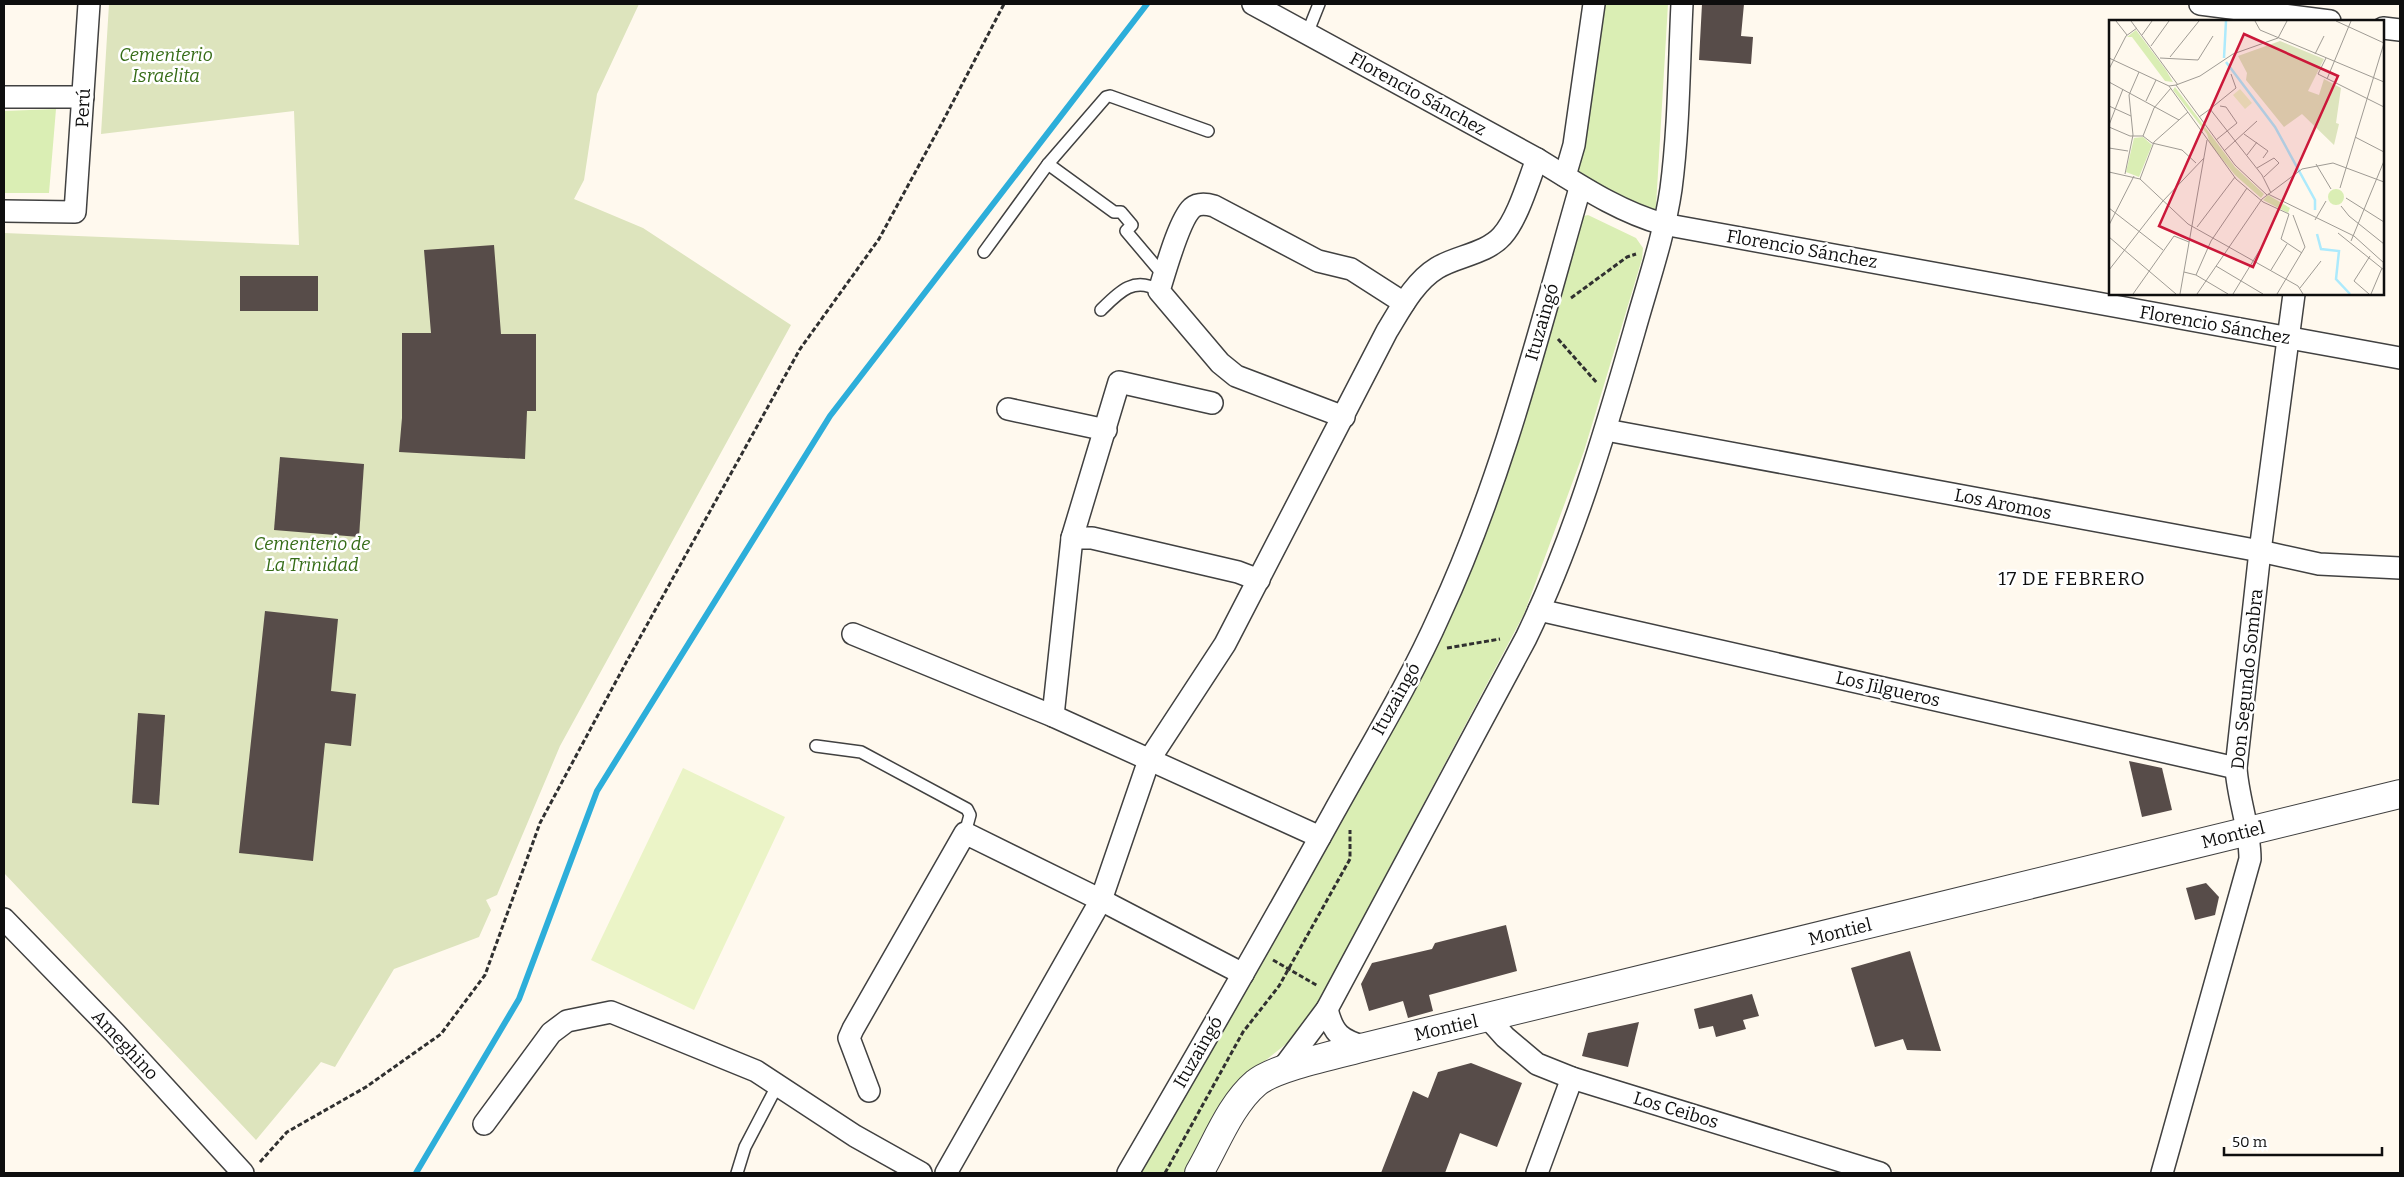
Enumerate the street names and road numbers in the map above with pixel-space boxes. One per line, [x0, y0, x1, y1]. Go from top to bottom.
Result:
street label: Florencio Sánchez [1346, 47, 1490, 141]
street label: Perú [71, 88, 95, 128]
street label: Florencio Sánchez [1725, 225, 1879, 273]
street label: Ituzaingó [1521, 281, 1563, 363]
street label: Florencio Sánchez [2138, 301, 2292, 349]
street label: Los Aromos [1952, 484, 2054, 524]
street label: Don Segundo Sombra [2227, 587, 2267, 770]
street label: Ituzaingó [1367, 659, 1425, 739]
street label: Los Jilgueros [1834, 666, 1942, 712]
street label: Montiel [2199, 817, 2267, 853]
street label: Montiel [1806, 914, 1874, 950]
street label: Ameghino [87, 1005, 163, 1085]
street label: Montiel [1412, 1010, 1480, 1046]
street label: Ituzaingó [1169, 1012, 1227, 1092]
street label: Los Ceibos [1631, 1087, 1721, 1133]

